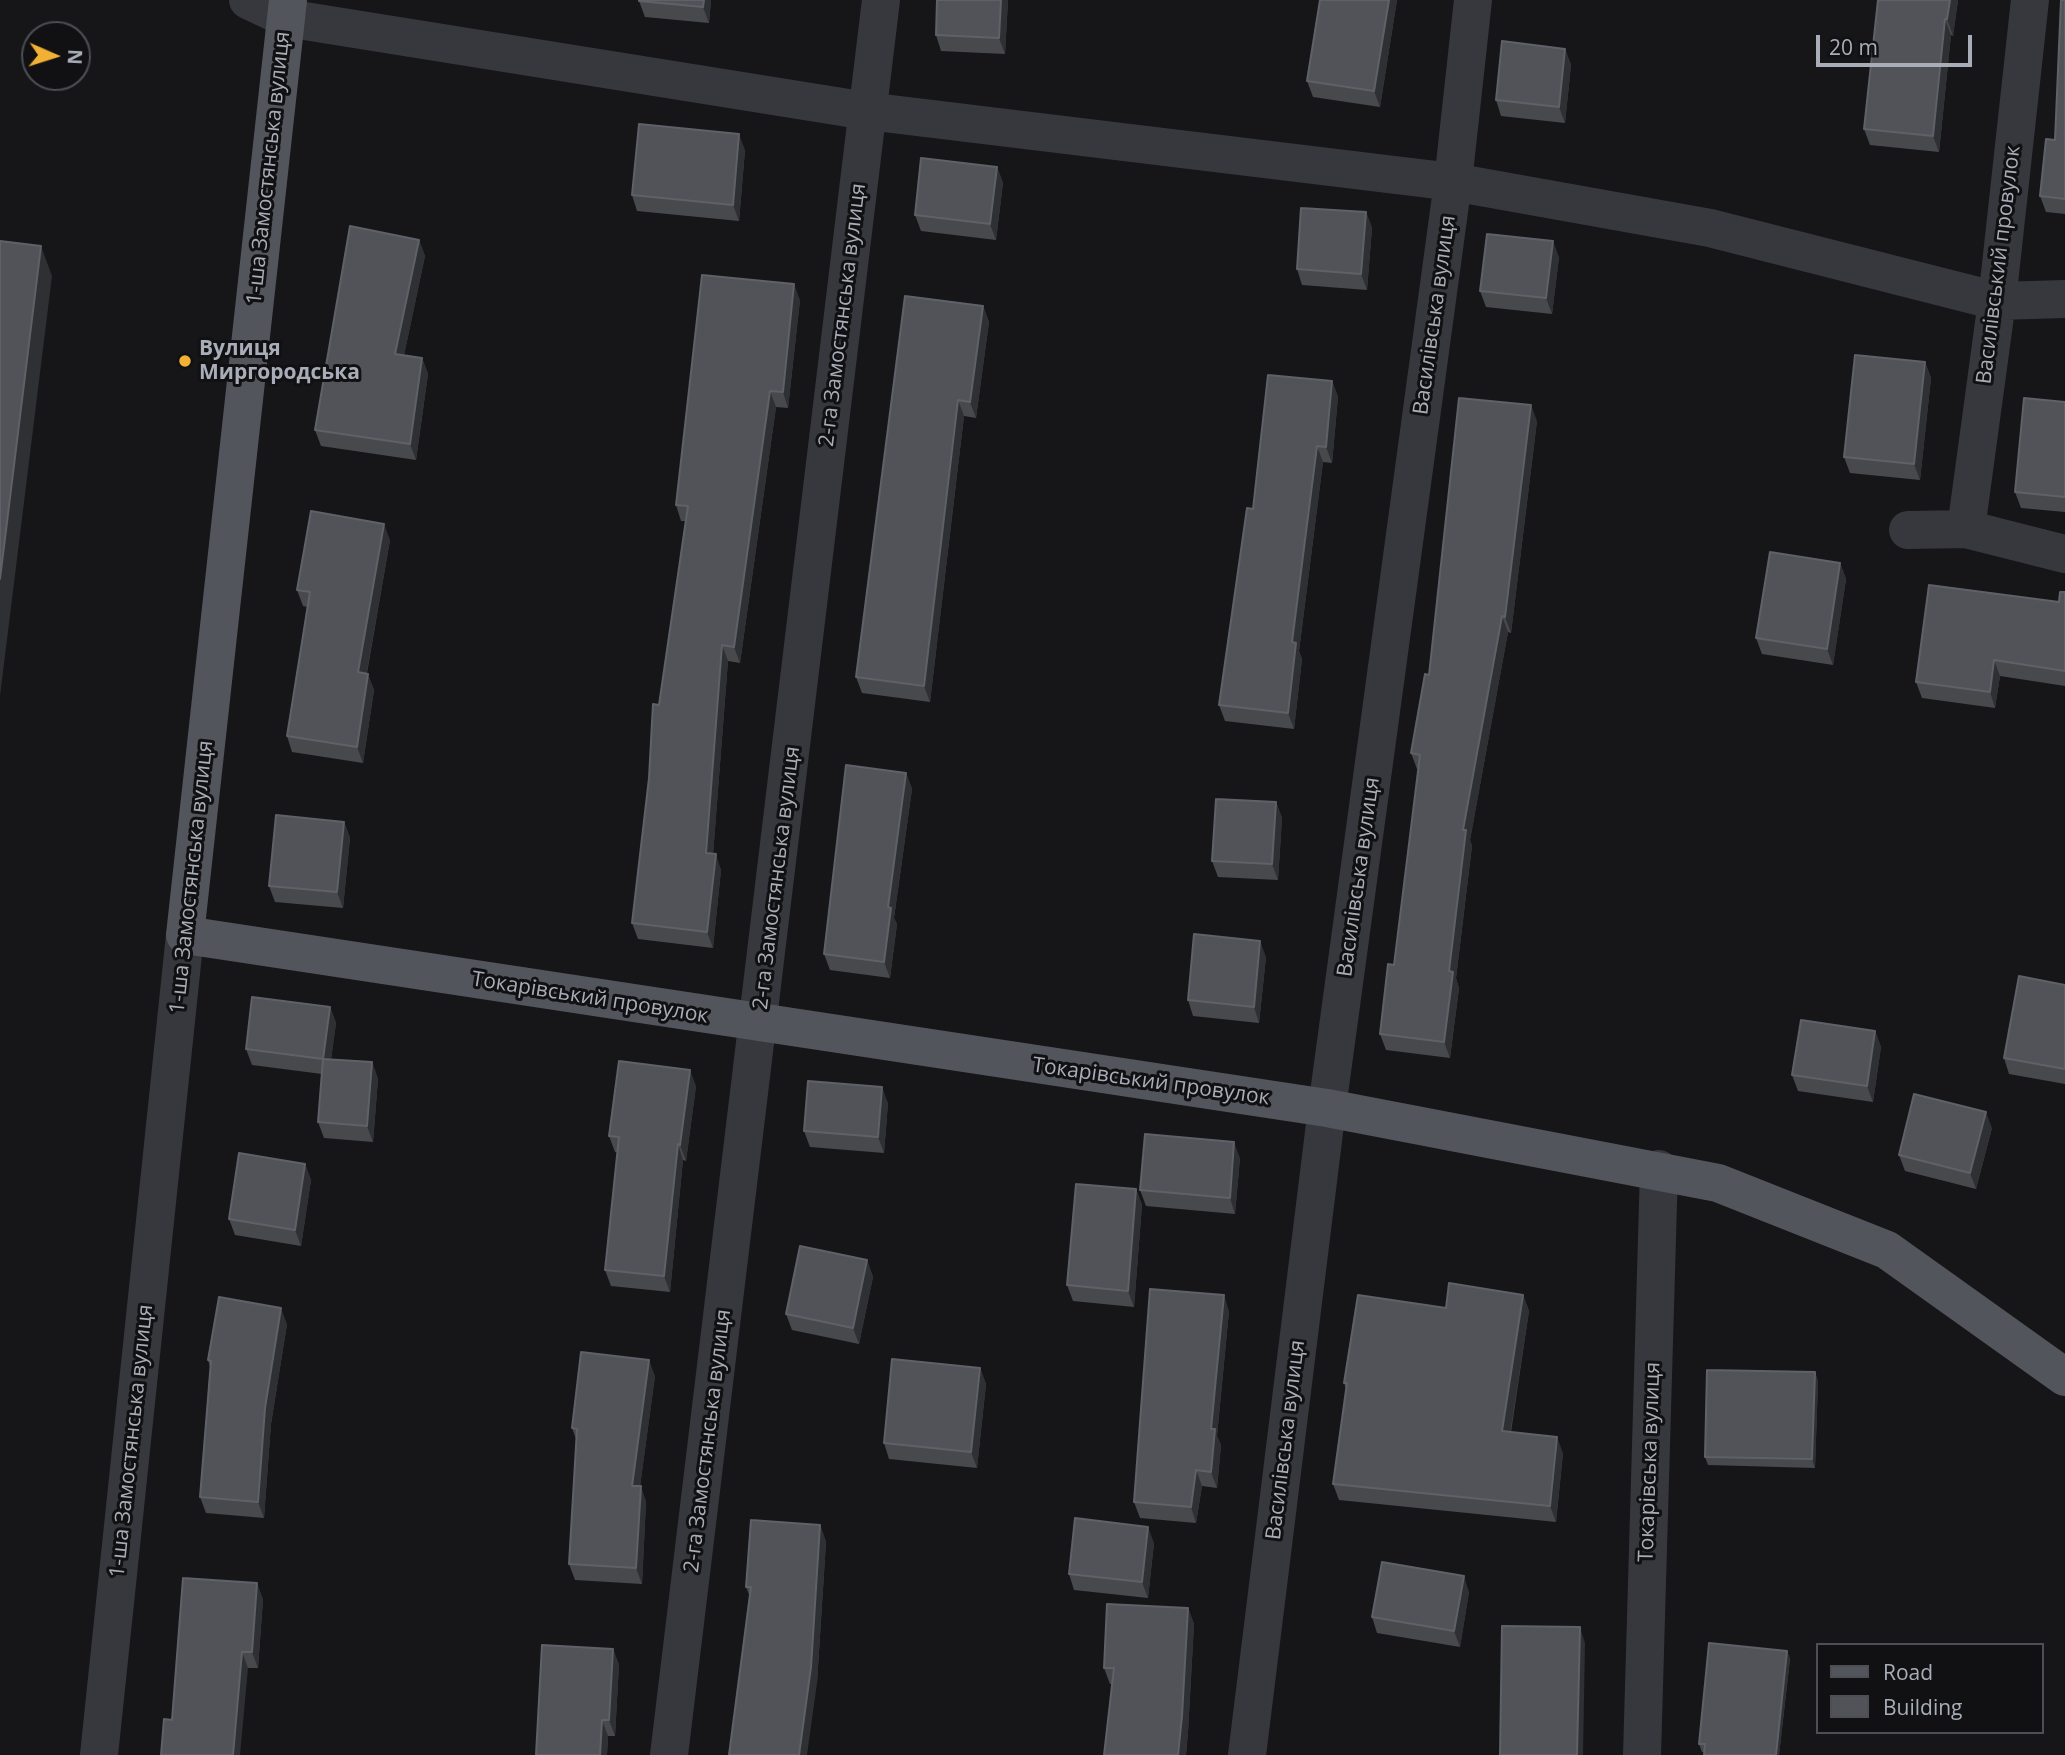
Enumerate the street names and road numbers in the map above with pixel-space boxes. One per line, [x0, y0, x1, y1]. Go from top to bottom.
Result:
street label: 1-ша Замостянська вулиця [242, 30, 296, 306]
street label: Василівський провулок [1972, 144, 2026, 386]
street label: 2-га Замостянська вулиця [814, 182, 872, 448]
street label: Василівська вулиця [1409, 214, 1461, 416]
street label: 1-ша Замостянська вулиця [165, 739, 219, 1015]
street label: 2-га Замостянська вулиця [748, 745, 806, 1011]
street label: Василівська вулиця [1333, 776, 1385, 978]
street label: Токарівський провулок [470, 967, 710, 1029]
street label: Токарівський провулок [1031, 1053, 1271, 1111]
street label: 1-ша Замостянська вулиця [105, 1303, 159, 1579]
street label: 2-га Замостянська вулиця [679, 1308, 737, 1574]
street label: Василівська вулиця [1261, 1339, 1311, 1541]
street label: Токарівська вулиця [1634, 1362, 1666, 1562]

